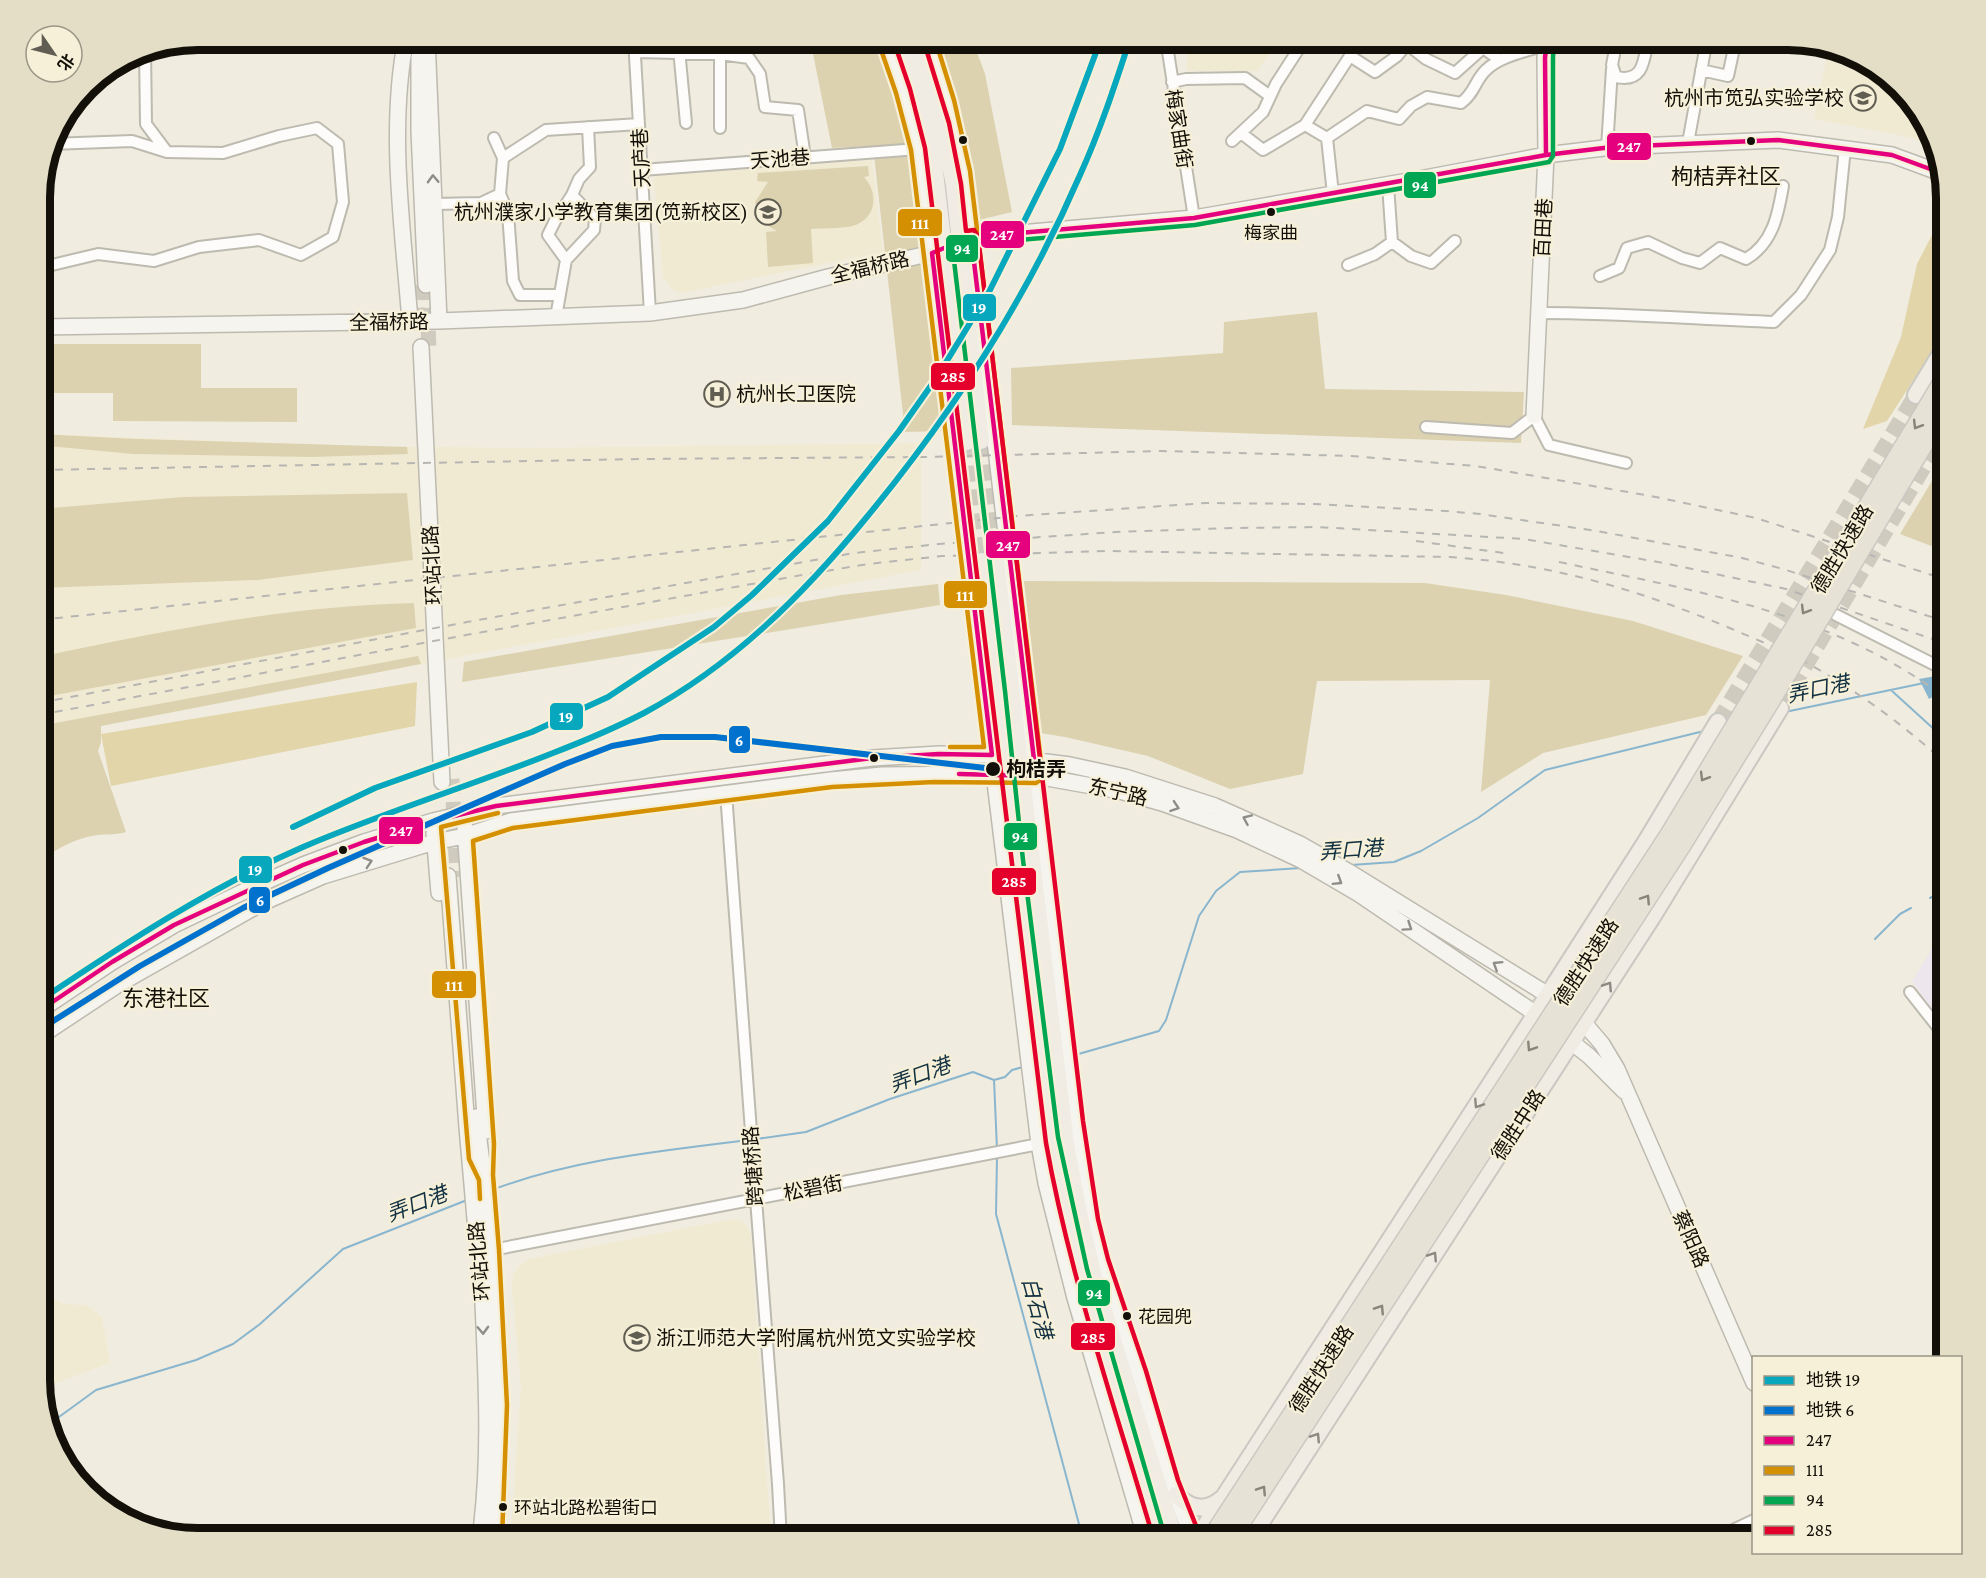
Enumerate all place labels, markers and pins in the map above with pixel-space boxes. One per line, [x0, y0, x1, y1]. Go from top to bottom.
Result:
school or university icon: 杭州市笕弘实验学校 [1848, 83, 1878, 113]
place label: 杭州市笕弘实验学校 [1664, 87, 1844, 109]
unlabelled marker [957, 134, 969, 146]
unlabelled marker [1745, 135, 1757, 147]
school or university icon: 杭州濮家小学教育集团(笕新校区) [753, 197, 783, 227]
place label: 杭州濮家小学教育集团(笕新校区) [454, 201, 748, 224]
marker: 梅家曲 [1265, 206, 1277, 218]
place label: 梅家曲 [1244, 223, 1298, 243]
hospital icon: 杭州长卫医院 [702, 379, 732, 409]
place label: 杭州长卫医院 [736, 383, 856, 405]
unlabelled marker [868, 752, 880, 764]
place label: 枸桔弄 [1006, 758, 1066, 780]
marker: 枸桔弄 [984, 760, 1002, 778]
unlabelled marker [337, 844, 349, 856]
place label: 花园兜 [1138, 1307, 1192, 1327]
marker: 花园兜 [1121, 1310, 1133, 1322]
school or university icon: 浙江师范大学附属杭州笕文实验学校 [622, 1323, 652, 1353]
place label: 浙江师范大学附属杭州笕文实验学校 [656, 1327, 976, 1349]
place label: 环站北路松碧街口 [514, 1498, 658, 1518]
marker: 环站北路松碧街口 [497, 1501, 509, 1513]

